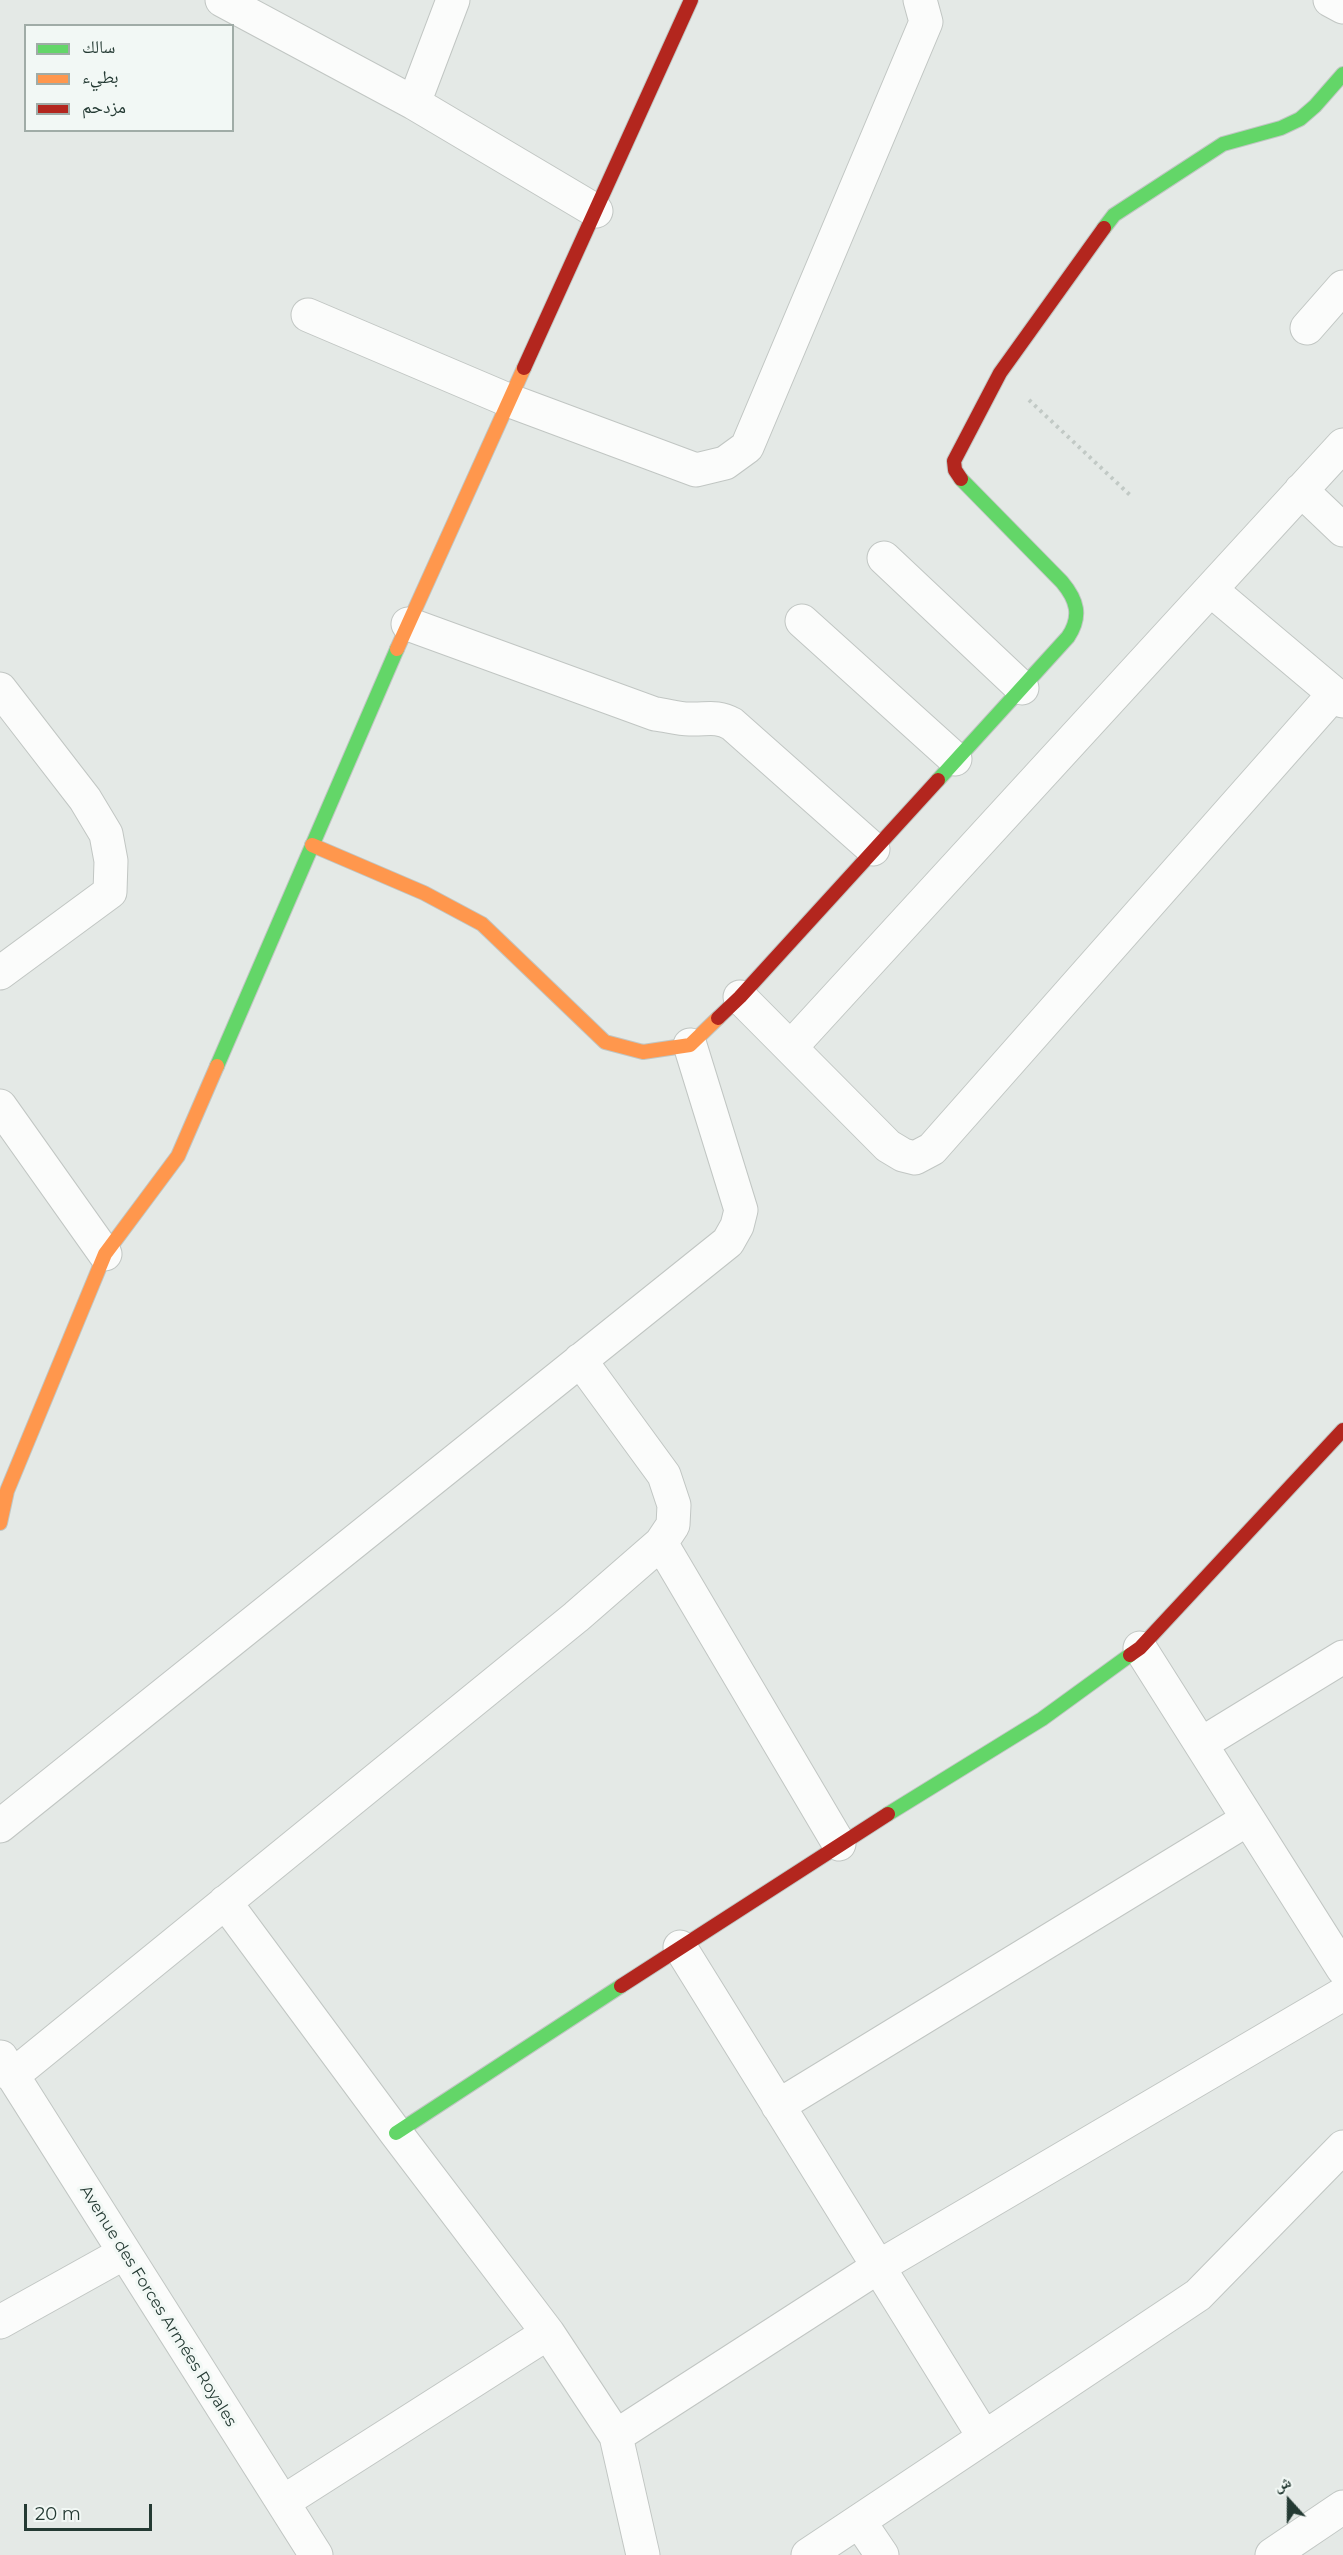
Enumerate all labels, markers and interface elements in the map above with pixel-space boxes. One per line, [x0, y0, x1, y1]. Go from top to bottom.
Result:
legend [24, 24, 234, 132]
text: سالك [82, 36, 115, 58]
text: بطيء [82, 66, 119, 88]
text: مزدحم [82, 96, 126, 118]
street label: Avenue des Forces Armées Royales [75, 2182, 241, 2430]
north arrow [1259, 2471, 1319, 2531]
text: ش [1271, 2472, 1294, 2496]
scale bar [27, 2492, 154, 2530]
text: 20 m [35, 2503, 81, 2525]

